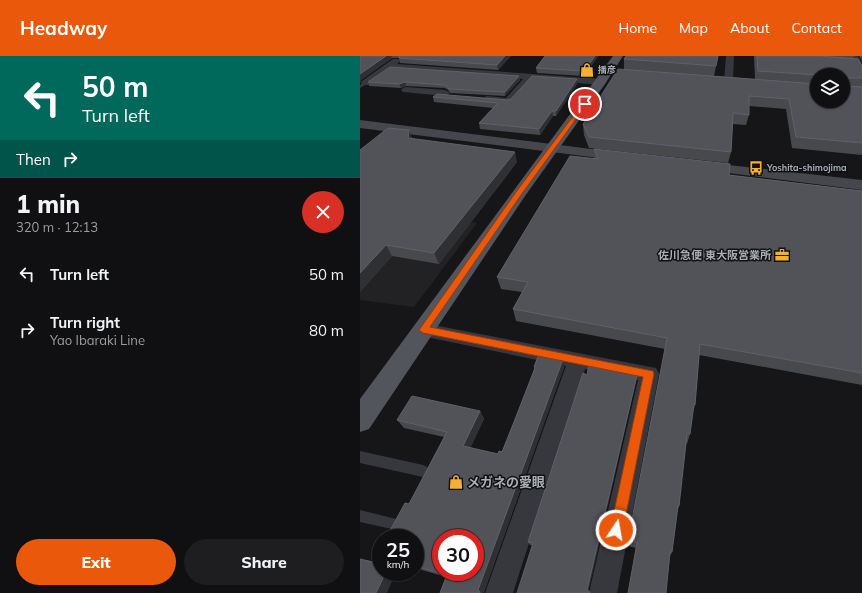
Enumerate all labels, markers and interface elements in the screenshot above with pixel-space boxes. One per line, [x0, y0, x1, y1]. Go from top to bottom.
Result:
text: Headway [20, 16, 107, 40]
text: Home [618, 19, 657, 37]
text: Map [679, 19, 708, 37]
text: About [730, 19, 770, 37]
text: Contact [792, 19, 842, 37]
shop icon: 播彦 [579, 62, 595, 78]
place label: 播彦 [597, 64, 616, 75]
map controls [810, 68, 850, 108]
button: layers [810, 68, 850, 108]
text: 50 m [82, 69, 148, 104]
icon: left [16, 72, 68, 124]
pin [568, 87, 602, 121]
icon: arrive [574, 93, 596, 115]
text: Turn left [82, 104, 150, 127]
icon: right [59, 148, 81, 170]
text: Then [16, 150, 51, 169]
bus stop icon: Yoshita-shimojima [748, 160, 764, 176]
place label: Yoshita-shimojima [766, 162, 847, 173]
text: 1 min [16, 189, 80, 219]
button: close [302, 191, 344, 233]
text: 320 m · 12:13 [16, 219, 98, 235]
office icon: 佐川急便 東大阪営業所 [774, 247, 790, 263]
place label: 佐川急便 東大阪営業所 [658, 248, 771, 262]
icon: left [16, 263, 38, 285]
text: Turn left [50, 265, 109, 284]
text: 50 m [309, 265, 344, 284]
text: Turn right [50, 313, 120, 332]
icon: right [16, 319, 38, 341]
text: 80 m [309, 321, 344, 340]
text: Yao Ibaraki Line [50, 332, 145, 348]
shop icon: メガネの愛眼 [448, 474, 464, 490]
place label: メガネの愛眼 [467, 474, 545, 490]
position arrow [595, 509, 637, 551]
speed limit sign: 30 [432, 529, 484, 581]
text: 25 [386, 537, 410, 562]
button: Exit [16, 539, 176, 585]
button: Share [184, 539, 344, 585]
text: km/h [387, 558, 409, 571]

